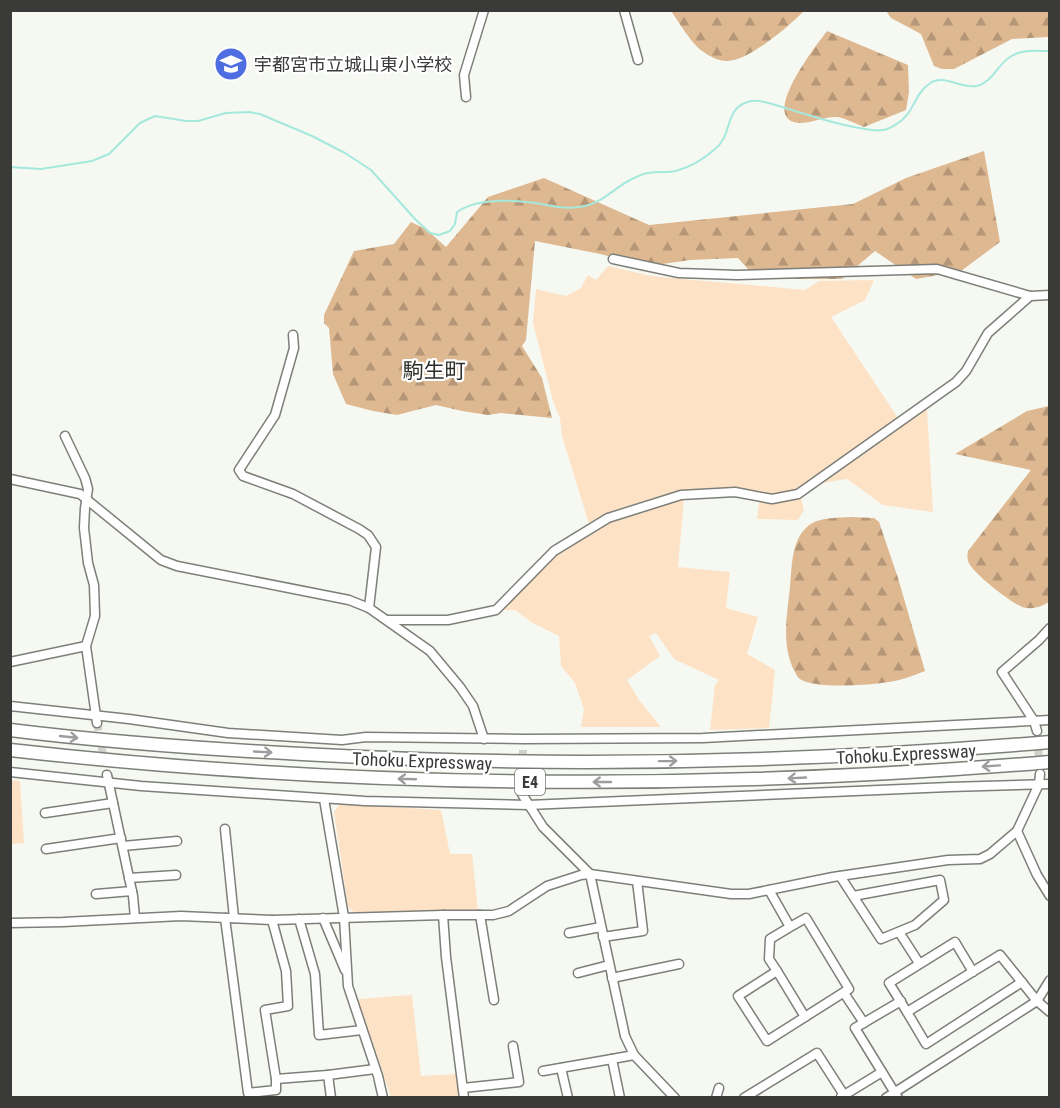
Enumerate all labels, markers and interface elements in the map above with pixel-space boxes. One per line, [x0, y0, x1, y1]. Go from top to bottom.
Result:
school or university icon: 宇都宮市立城山東小学校 [213, 46, 249, 82]
place label: 宇都宮市立城山東小学校 [254, 54, 452, 75]
district label: 駒生町 [403, 359, 466, 383]
one-way arrow [58, 732, 78, 743]
street label: Tohoku Expressway [836, 740, 977, 768]
one-way arrow [253, 747, 272, 758]
street label: Tohoku Expressway [352, 748, 493, 774]
one-way arrow [657, 755, 677, 767]
one-way arrow [982, 761, 1002, 772]
road number: E4 [515, 769, 545, 795]
one-way arrow [787, 772, 807, 783]
one-way arrow [397, 773, 417, 785]
one-way arrow [592, 776, 612, 788]

